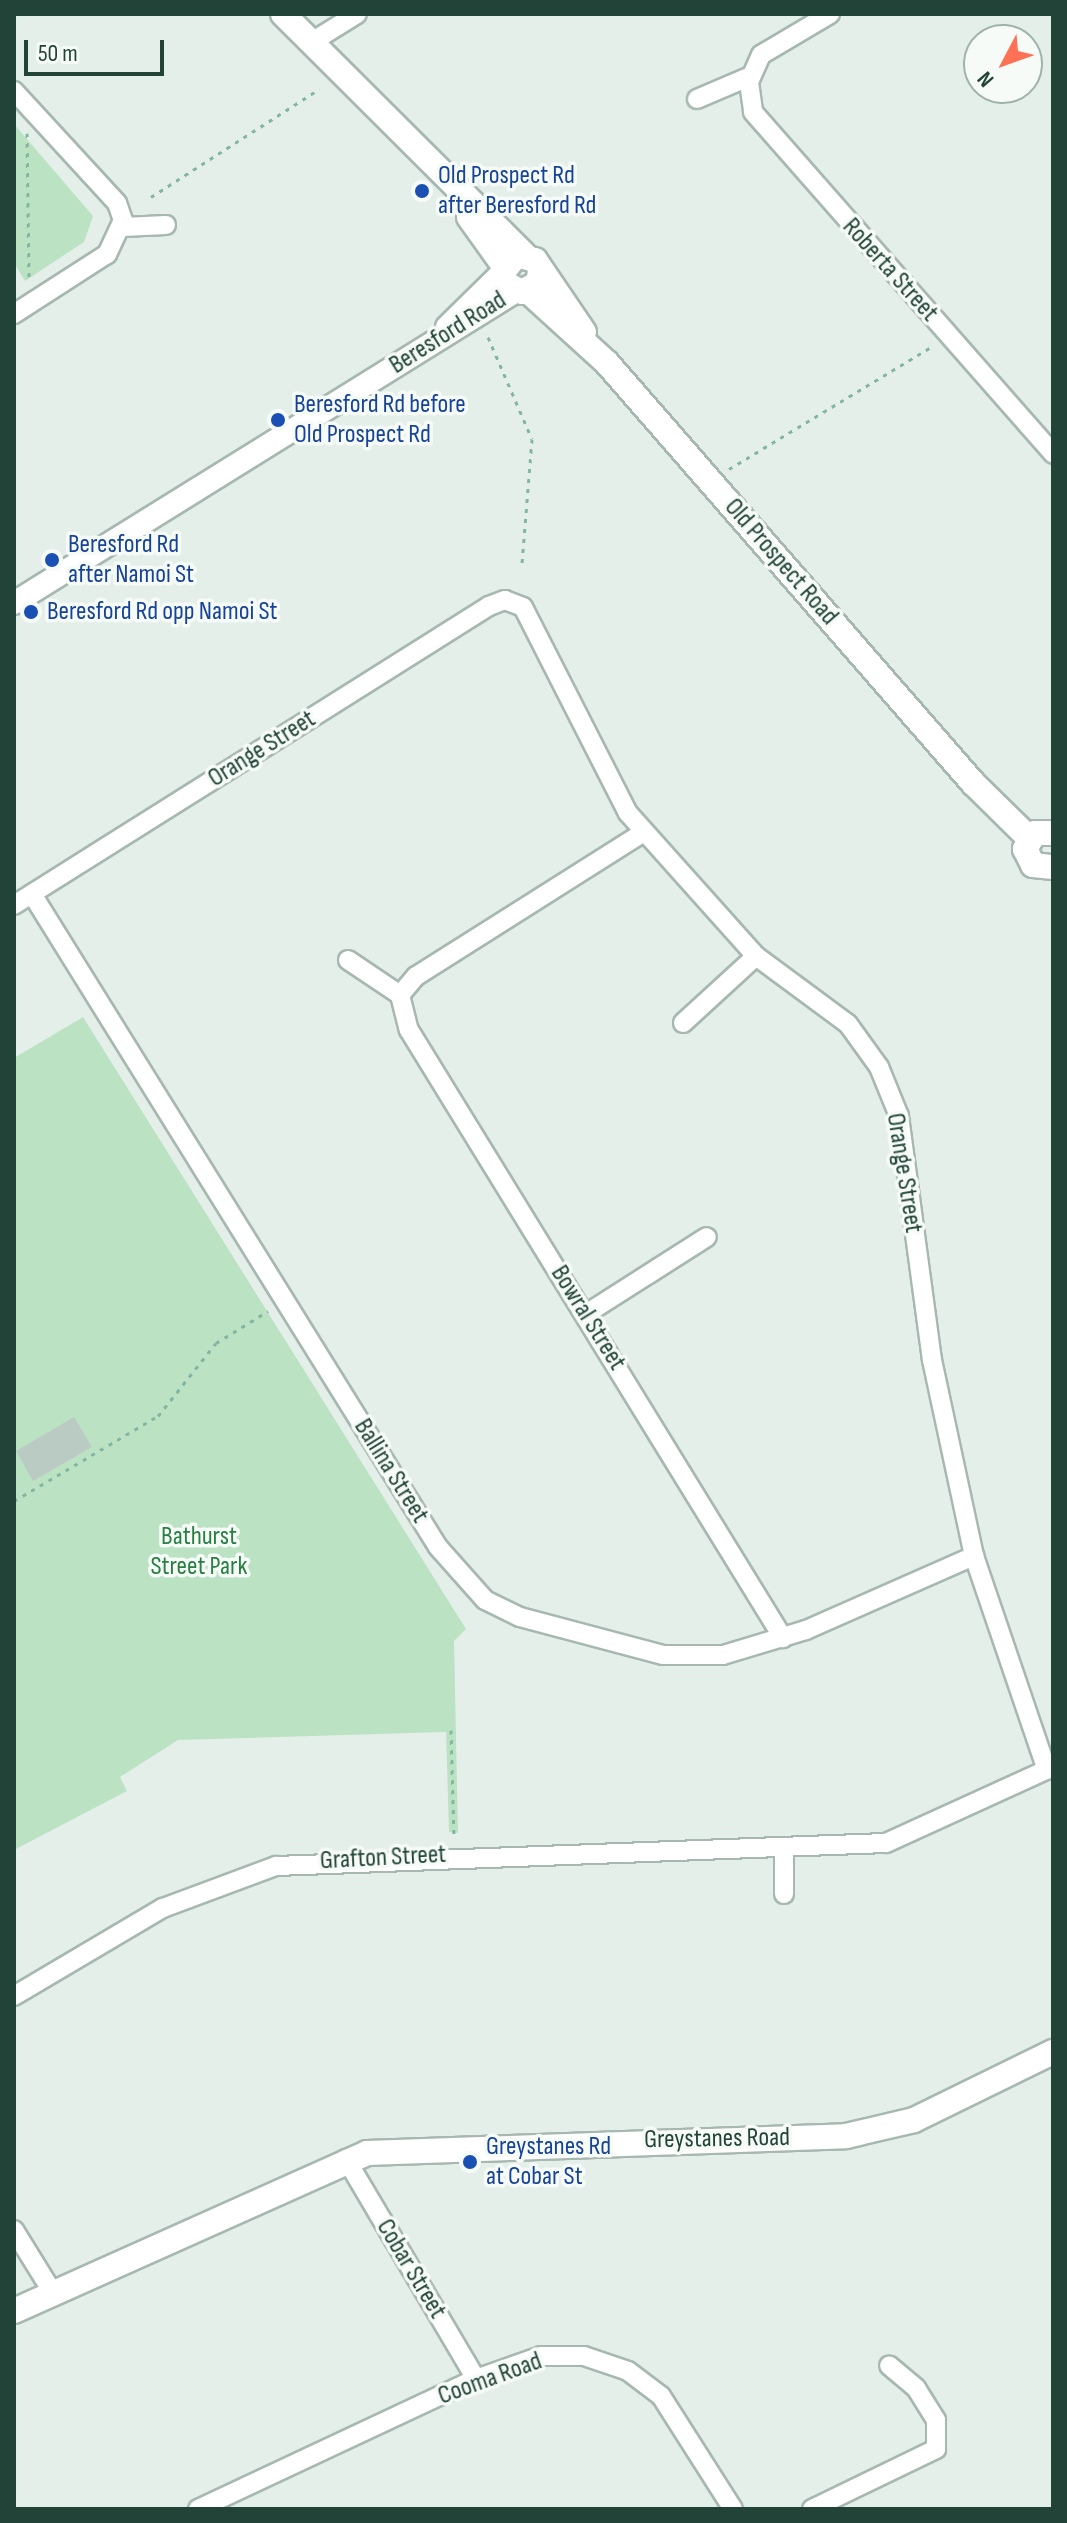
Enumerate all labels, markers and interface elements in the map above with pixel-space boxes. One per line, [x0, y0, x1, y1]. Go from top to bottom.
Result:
scale bar [28, 24, 168, 74]
north arrow [963, 24, 1043, 104]
text: 50 m [38, 39, 78, 68]
text: N [972, 65, 1000, 92]
place label: Old Prospect Rd after Beresford Rd [438, 160, 596, 222]
marker: Old Prospect Rd after Beresford Rd [413, 182, 431, 200]
street label: Roberta Street [835, 212, 945, 328]
street label: Beresford Road [384, 285, 512, 381]
place label: Beresford Rd before Old Prospect Rd [294, 389, 466, 450]
marker: Beresford Rd before Old Prospect Rd [269, 411, 287, 429]
street label: Old Prospect Road [718, 492, 844, 632]
place label: Beresford Rd after Namoi St [68, 529, 194, 590]
marker: Beresford Rd after Namoi St [43, 551, 61, 569]
place label: Beresford Rd opp Namoi St [47, 596, 278, 628]
marker: Beresford Rd opp Namoi St [22, 603, 40, 621]
street label: Orange Street [203, 704, 321, 794]
street label: Orange Street [879, 1111, 929, 1235]
street label: Bowral Street [544, 1260, 632, 1376]
street label: Ballina Street [347, 1413, 435, 1529]
park label: Bathurst Street Park [150, 1521, 248, 1582]
street label: Grafton Street [319, 1839, 447, 1877]
street label: Greystanes Road [644, 2122, 790, 2156]
place label: Greystanes Rd at Cobar St [486, 2131, 611, 2192]
marker: Greystanes Rd at Cobar St [461, 2153, 479, 2171]
street label: Cobar Street [369, 2214, 453, 2324]
street label: Cooma Road [434, 2346, 546, 2412]

